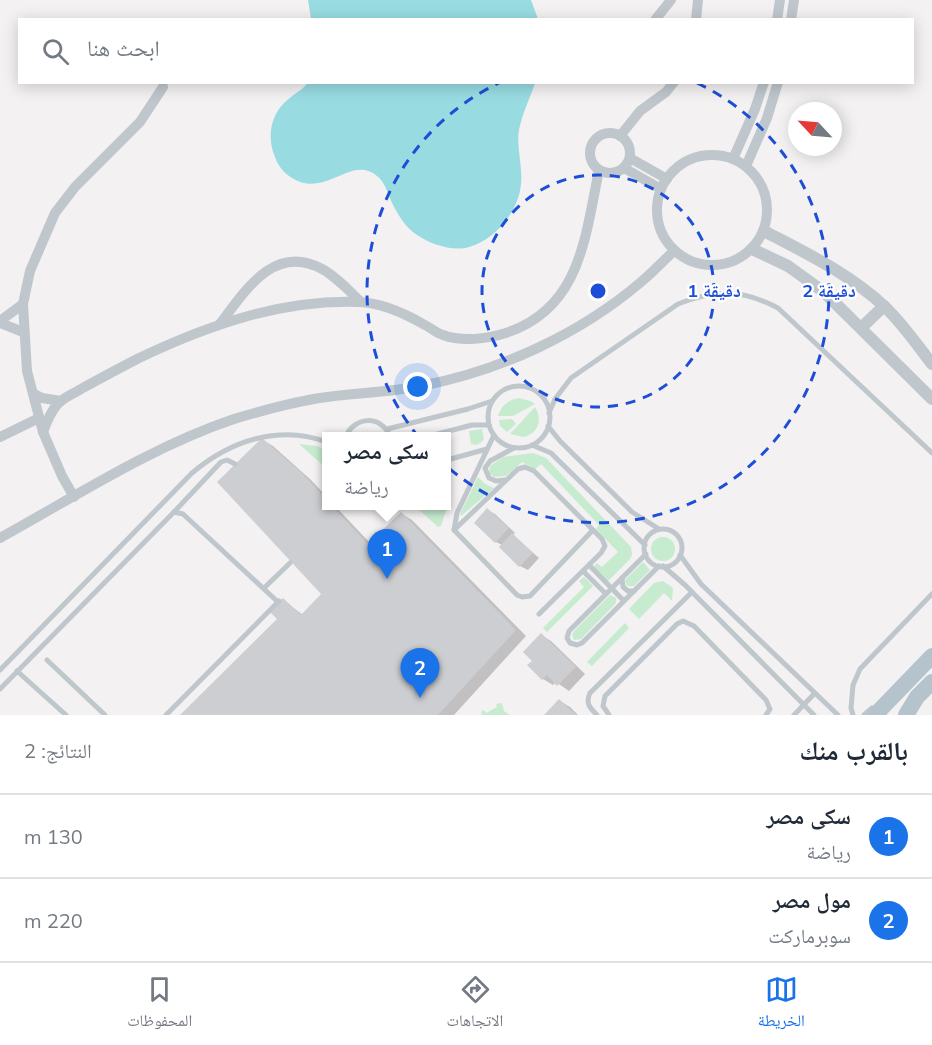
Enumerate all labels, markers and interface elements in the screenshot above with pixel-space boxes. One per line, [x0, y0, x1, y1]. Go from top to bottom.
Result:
search box [18, 18, 914, 84]
text: ابحث هنا [87, 34, 160, 62]
icon: search [39, 35, 72, 68]
north arrow [788, 102, 842, 156]
text: 1 دقيقة [687, 279, 741, 302]
text: 2 دقيقة [802, 279, 856, 302]
centre of rings [588, 281, 608, 301]
your location [403, 372, 432, 401]
popup [322, 432, 451, 510]
text: سكى مصر [344, 437, 429, 465]
text: رياضة [344, 474, 389, 499]
pin: 1 [368, 530, 406, 579]
pin: 2 [400, 648, 440, 698]
text: بالقرب منك [799, 734, 908, 767]
text: النتائج: 2 [24, 738, 92, 763]
text: سكى مصر [766, 802, 851, 830]
text: 130 m [24, 824, 83, 849]
text: 1 [883, 824, 895, 849]
text: رياضة [807, 839, 851, 864]
text: مول مصر [773, 886, 851, 914]
text: 220 m [24, 908, 83, 933]
text: 2 [883, 908, 895, 933]
text: سوبرماركت [768, 923, 851, 948]
tab: المحفوظات [127, 973, 192, 1036]
tab: الاتجاهات [447, 973, 503, 1036]
tab: الخريطة [758, 973, 805, 1036]

